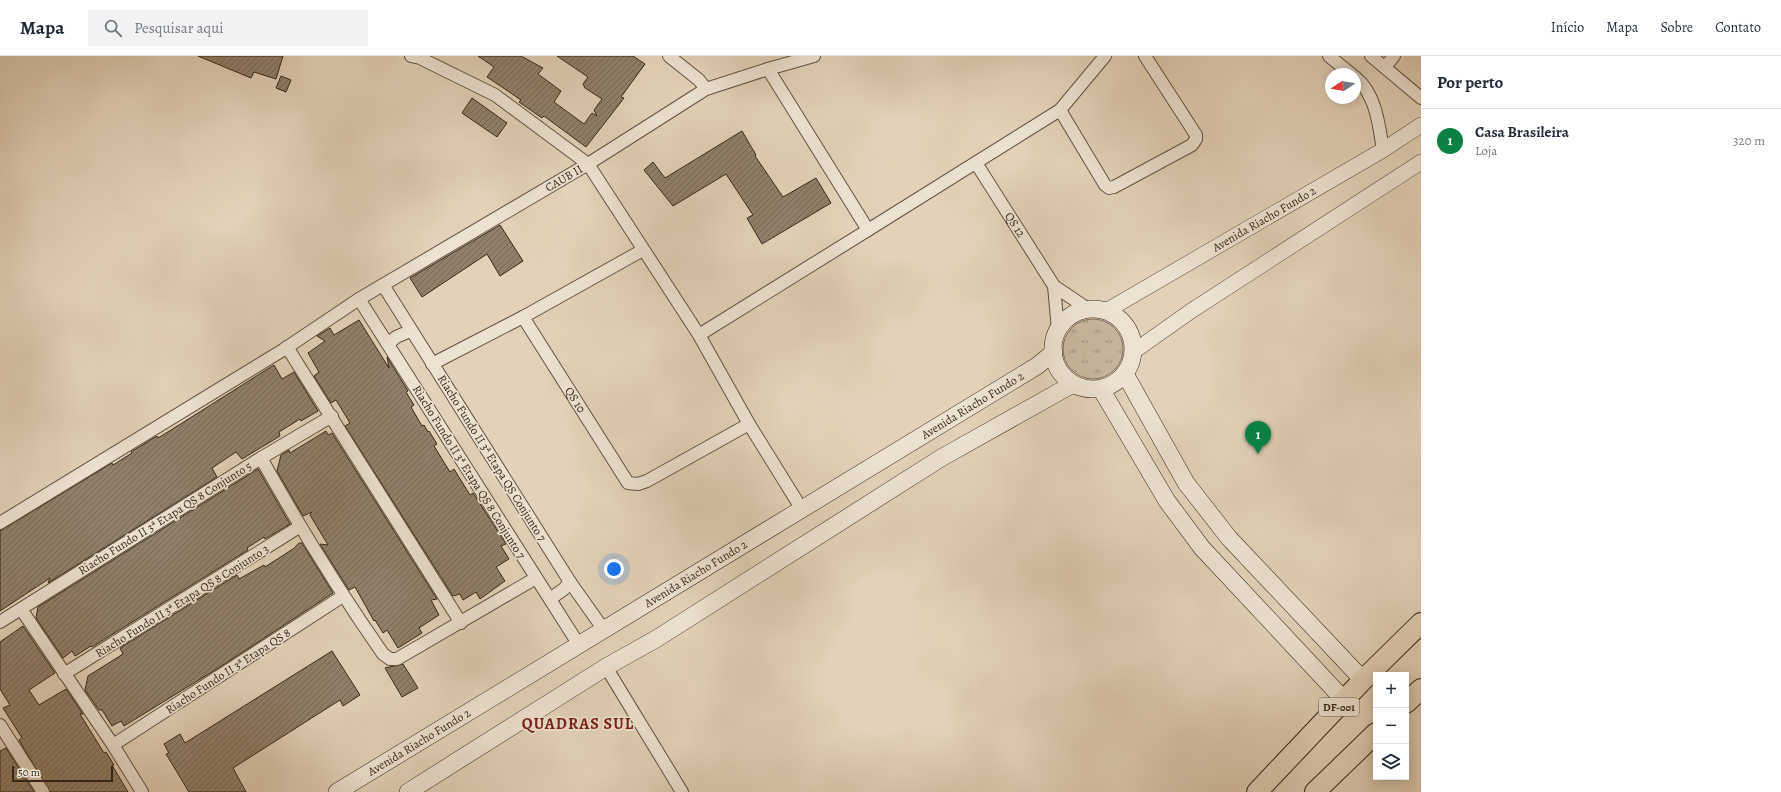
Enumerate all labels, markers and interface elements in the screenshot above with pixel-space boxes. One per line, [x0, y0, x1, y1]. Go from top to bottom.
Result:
search box [88, 10, 368, 46]
text: Mapa [20, 15, 64, 41]
icon: search [102, 17, 124, 39]
text: Pesquisar aqui [134, 18, 224, 38]
text: Início [1551, 18, 1584, 37]
text: Mapa [1606, 18, 1638, 37]
text: Sobre [1660, 18, 1693, 37]
text: Contato [1715, 18, 1761, 37]
north arrow [1325, 68, 1361, 104]
text: Por perto [1437, 71, 1503, 94]
text: Casa Brasileira [1475, 122, 1569, 142]
text: 1 [1448, 132, 1452, 149]
text: 320 m [1733, 132, 1765, 149]
text: Loja [1475, 142, 1497, 159]
street label: CAUB II [542, 161, 585, 196]
street label: Avenida Riacho Fundo 2 [1208, 182, 1319, 256]
street label: QS 12 [1001, 209, 1029, 241]
street label: Avenida Riacho Fundo 2 [917, 368, 1027, 443]
street label: Riacho Fundo II 3ª Etapa QS Conjunto 7 [434, 372, 551, 545]
street label: Riacho Fundo II 3ª Etapa QS 8 Conjunto 7 [409, 382, 530, 563]
street label: QS 10 [561, 384, 590, 416]
pin: 1 [1245, 421, 1271, 454]
street label: Riacho Fundo II 3ª Etapa QS 8 Conjunto 5 [75, 458, 255, 578]
street label: Avenida Riacho Fundo 2 [641, 536, 750, 612]
street label: Riacho Fundo II 3ª Etapa QS 8 Conjunto 3 [92, 541, 272, 661]
your location [604, 559, 624, 579]
street label: Riacho Fundo II 3ª Etapa QS 8 [162, 624, 294, 718]
map controls [1373, 672, 1409, 780]
button: + [1373, 672, 1409, 708]
road number: DF-001 [1319, 698, 1359, 716]
street label: Avenida Riacho Fundo 2 [364, 705, 474, 780]
button: − [1373, 708, 1409, 744]
district label: QUADRAS SUL [522, 713, 634, 735]
button: layers [1373, 744, 1409, 780]
scale bar [12, 764, 113, 783]
text: 50 m [18, 765, 40, 780]

